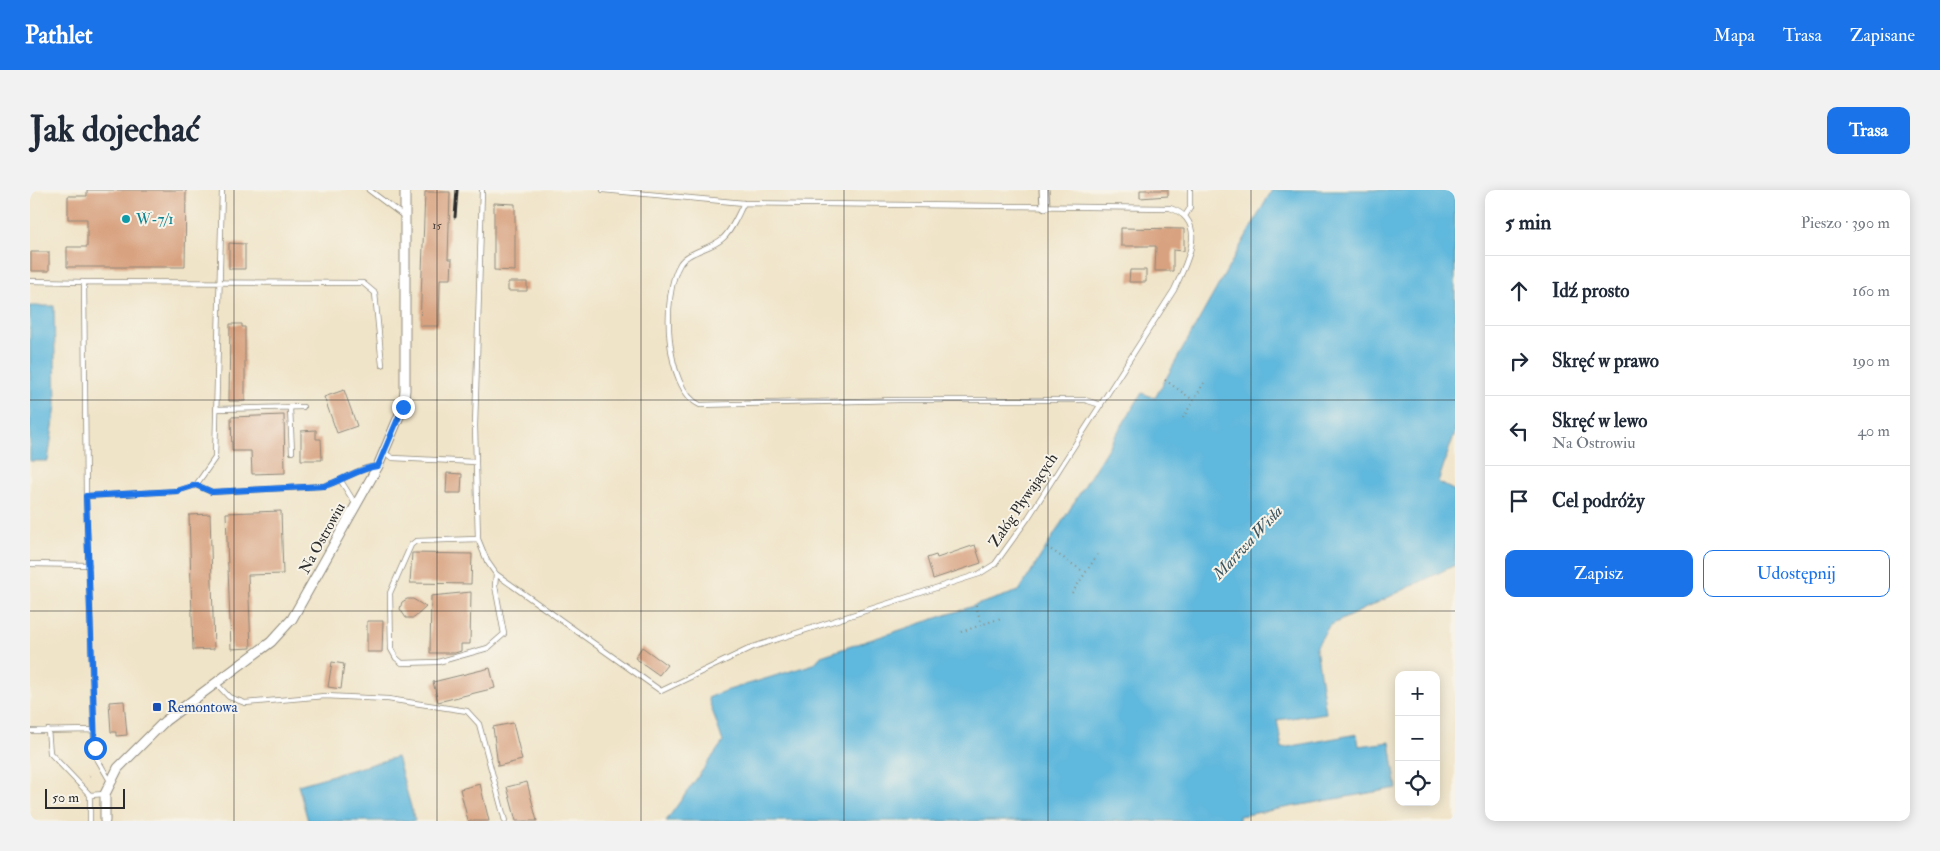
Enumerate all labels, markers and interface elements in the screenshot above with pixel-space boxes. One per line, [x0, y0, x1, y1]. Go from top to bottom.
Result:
text: Pathlet [25, 20, 93, 51]
text: Mapa [1714, 24, 1755, 47]
text: Trasa [1783, 24, 1822, 47]
text: Zapisane [1850, 24, 1915, 47]
button: Trasa [1827, 107, 1910, 154]
text: Jak dojechać [30, 108, 200, 152]
text: 5 min [1505, 209, 1551, 236]
place label: W-7/1 [135, 210, 174, 229]
marker: W-7/1 [120, 213, 132, 225]
text: Pieszo · 390 m [1801, 213, 1890, 233]
house number: 15 [432, 218, 442, 233]
icon: ahead [1505, 277, 1533, 305]
text: Idź prosto [1552, 279, 1629, 303]
text: 160 m [1852, 281, 1890, 301]
icon: right [1505, 347, 1533, 375]
text: Skręć w prawo [1552, 349, 1659, 373]
text: 190 m [1852, 351, 1890, 371]
route end [392, 396, 415, 419]
text: Skręć w lewo [1552, 409, 1647, 433]
icon: left [1505, 417, 1533, 445]
text: 40 m [1857, 421, 1890, 441]
text: Na Ostrowiu [1552, 433, 1635, 453]
street label: Załóg Pływających [985, 449, 1062, 551]
icon: arrive [1505, 487, 1533, 515]
text: Cel podróży [1552, 489, 1645, 513]
street label: Na Ostrowiu [295, 499, 350, 577]
water label: Martwa Wisła [1208, 502, 1287, 585]
button: Zapisz [1505, 550, 1693, 597]
button: Udostępnij [1703, 550, 1890, 597]
map controls [1395, 671, 1440, 806]
button: + [1395, 671, 1440, 716]
place label: Remontowa [167, 698, 238, 717]
marker: Remontowa [151, 701, 163, 713]
button: − [1395, 716, 1440, 761]
route start [84, 737, 107, 760]
button: locate [1395, 761, 1440, 806]
scale bar [45, 786, 125, 809]
text: 50 m [52, 789, 79, 806]

